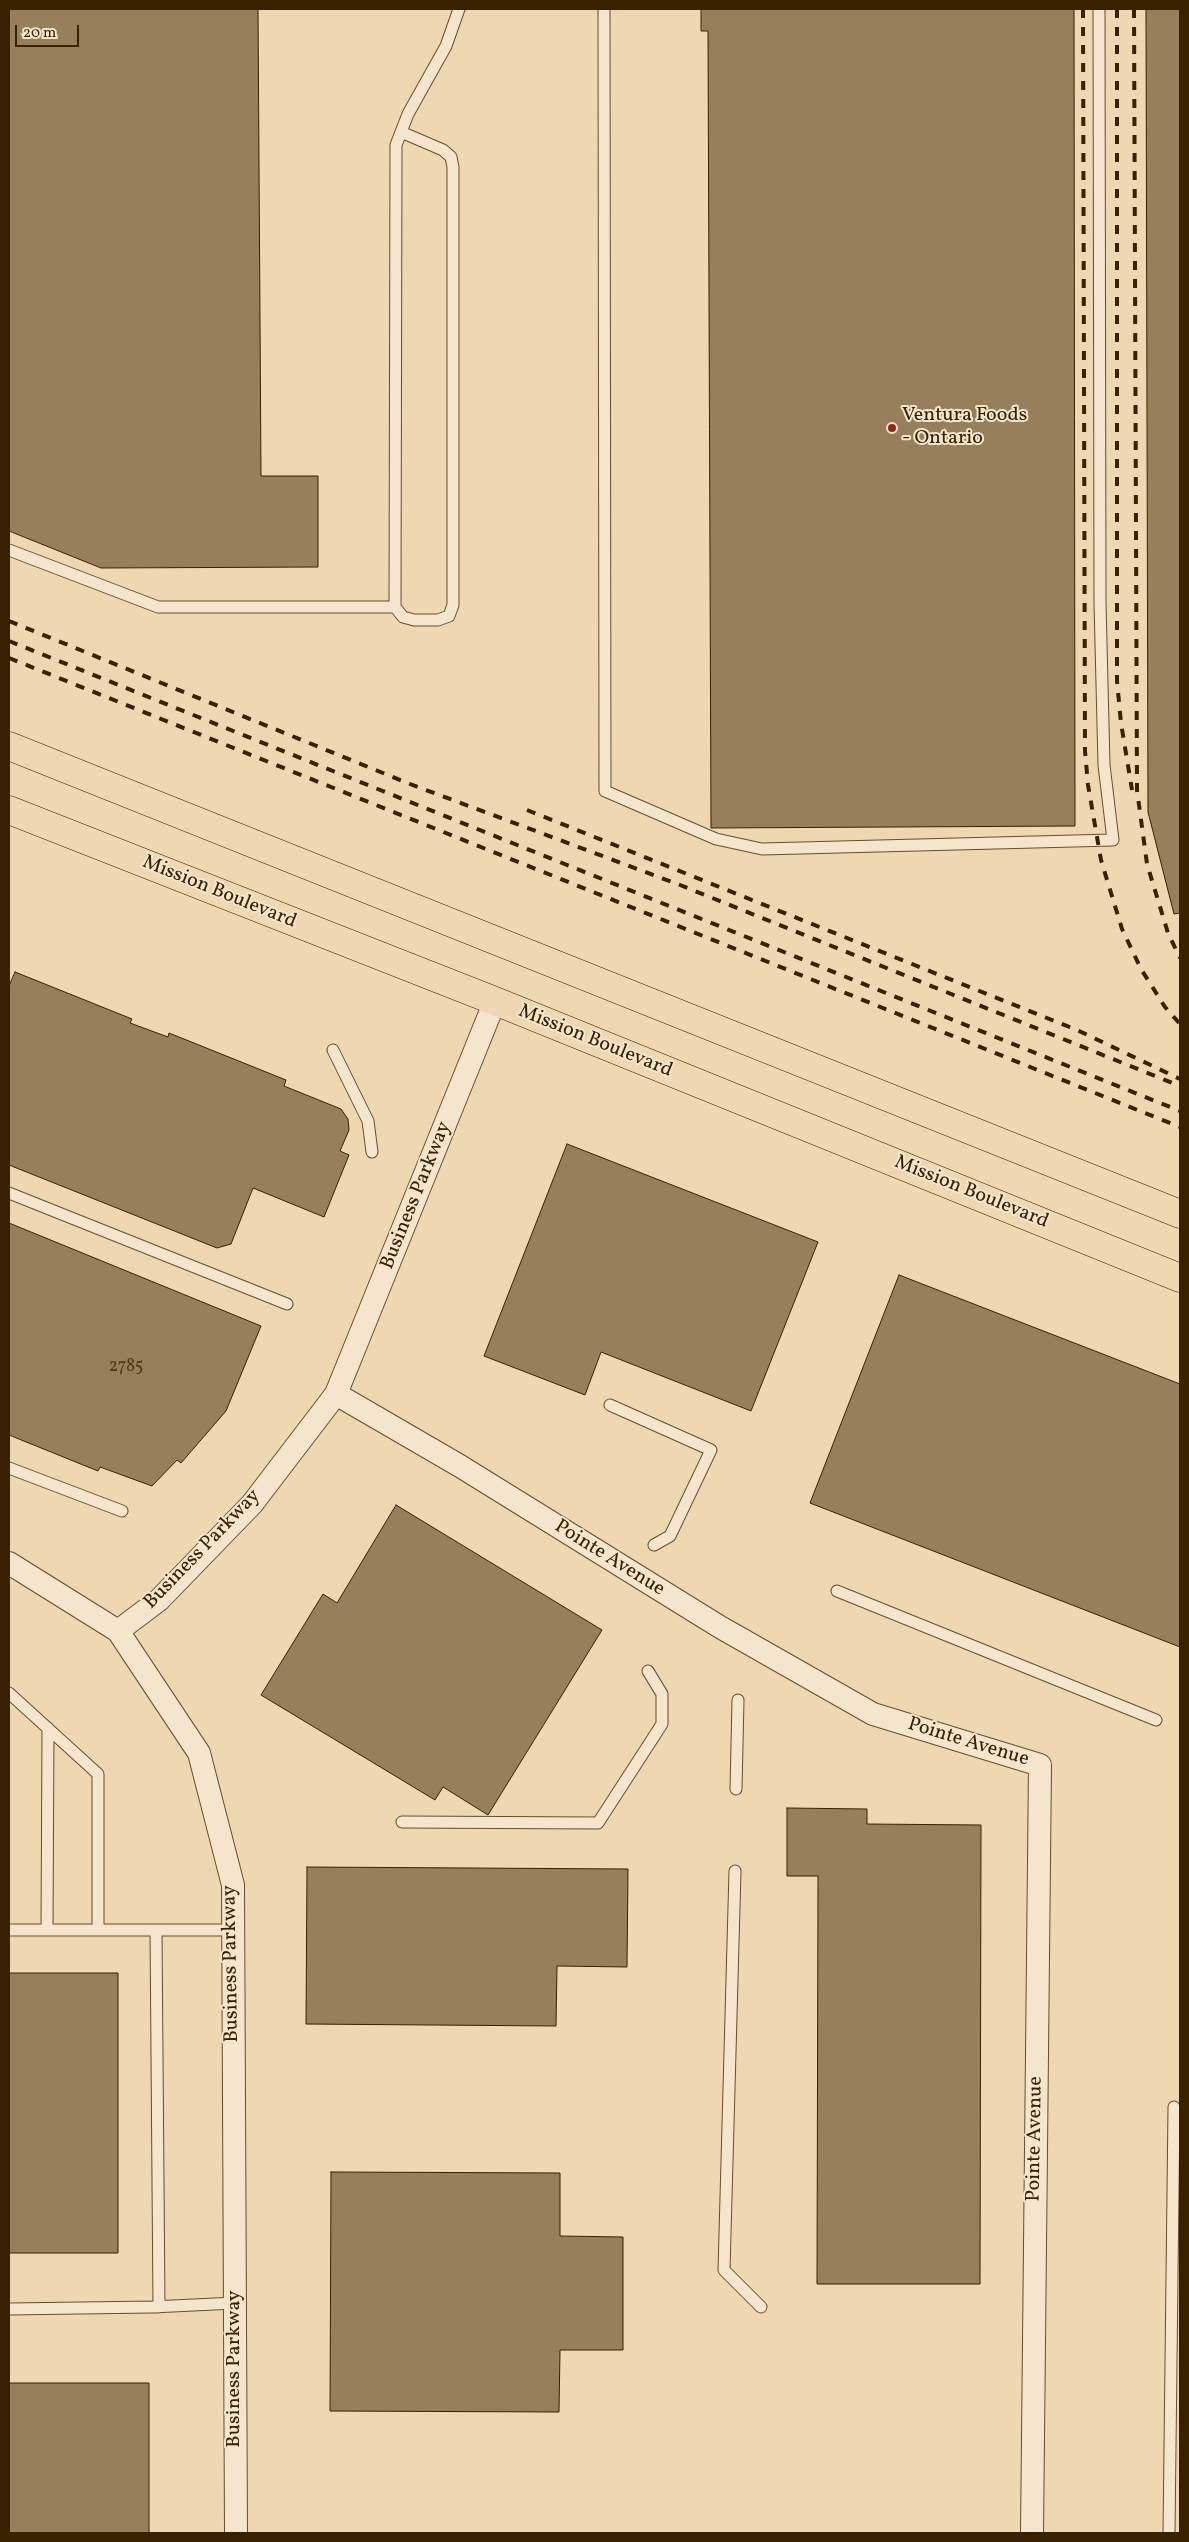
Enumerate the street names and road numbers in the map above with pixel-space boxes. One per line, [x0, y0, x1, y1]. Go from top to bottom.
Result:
street label: Mission Boulevard [138, 851, 300, 935]
street label: Mission Boulevard [514, 1000, 676, 1084]
street label: Business Parkway [376, 1119, 458, 1273]
street label: Mission Boulevard [890, 1151, 1052, 1235]
street label: Business Parkway [140, 1485, 266, 1615]
street label: Pointe Avenue [549, 1516, 669, 1602]
street label: Pointe Avenue [904, 1713, 1032, 1773]
street label: Business Parkway [219, 1885, 245, 2043]
street label: Pointe Avenue [1023, 2076, 1049, 2202]
street label: Business Parkway [223, 2290, 247, 2448]

